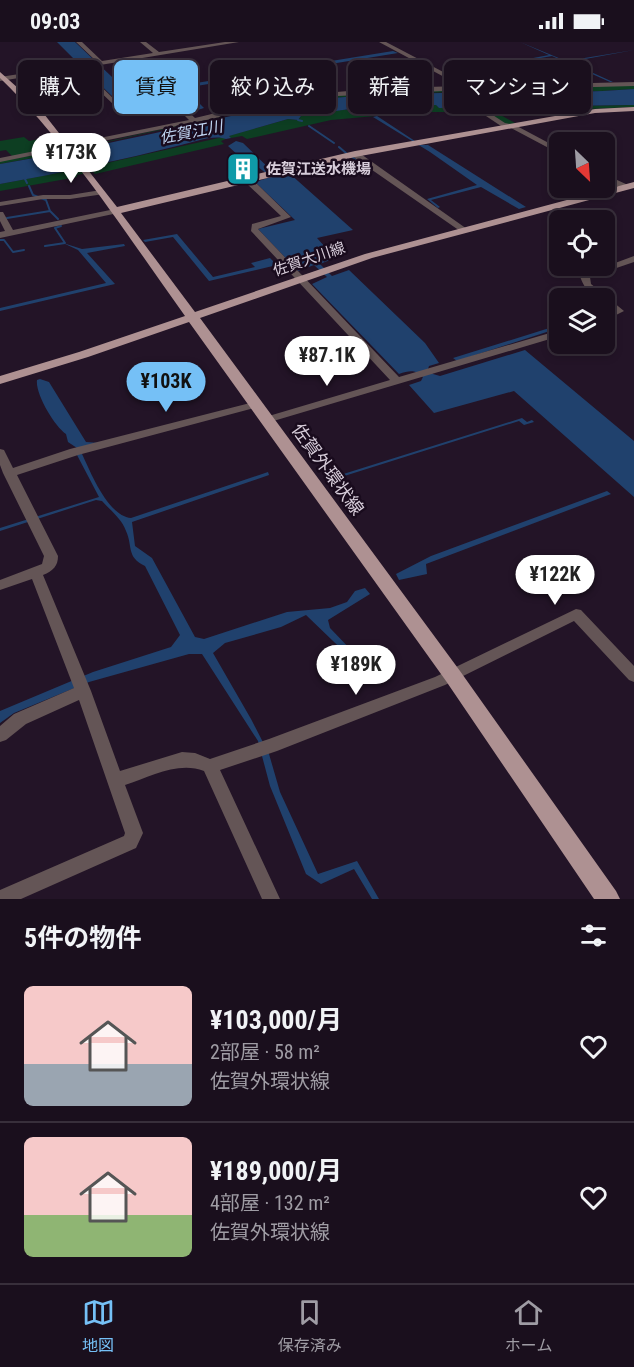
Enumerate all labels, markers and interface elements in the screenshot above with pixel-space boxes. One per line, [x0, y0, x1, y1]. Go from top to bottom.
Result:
text: 09:03 [30, 9, 81, 34]
chip: 購入 [18, 60, 102, 114]
chip: 賃貸 [114, 60, 198, 114]
chip: 絞り込み [210, 60, 336, 114]
chip: 新着 [348, 60, 432, 114]
chip: マンション [444, 60, 591, 114]
water label: 佐賀江川 [158, 116, 226, 147]
north arrow [549, 132, 615, 198]
map controls [549, 132, 615, 354]
pin: ¥173K [29, 133, 113, 184]
text: ¥173K [46, 140, 96, 164]
building icon: 佐賀江送水機場 [225, 151, 261, 187]
place label: 佐賀江送水機場 [266, 160, 371, 178]
button: locate [549, 210, 615, 276]
street label: 佐賀大川線 [271, 238, 347, 280]
button: layers [549, 288, 615, 354]
pin: ¥87.1K [278, 336, 376, 387]
text: ¥87.1K [299, 343, 355, 367]
pin: ¥103K [124, 362, 208, 413]
text: ¥103K [141, 369, 191, 393]
street label: 佐賀外環状線 [288, 419, 368, 519]
pin: ¥122K [513, 555, 597, 606]
text: ¥122K [530, 562, 580, 586]
pin: ¥189K [314, 645, 398, 696]
text: ¥189K [331, 652, 381, 676]
icon: filters [577, 919, 610, 952]
text: 5件の物件 [24, 923, 141, 953]
text: ¥103,000/月 [210, 1005, 342, 1035]
icon: home [72, 1010, 144, 1082]
icon: heart [577, 1030, 610, 1063]
text: 2部屋 · 58 m² [210, 1040, 320, 1064]
text: 佐賀外環状線 [210, 1069, 330, 1093]
text: ¥189,000/月 [210, 1156, 342, 1186]
icon: home [72, 1161, 144, 1233]
icon: heart [577, 1181, 610, 1214]
text: 4部屋 · 132 m² [210, 1191, 330, 1215]
text: 佐賀外環状線 [210, 1220, 330, 1244]
tab: 地図 [82, 1296, 115, 1356]
tab: 保存済み [278, 1296, 342, 1356]
tab: ホーム [505, 1296, 552, 1356]

